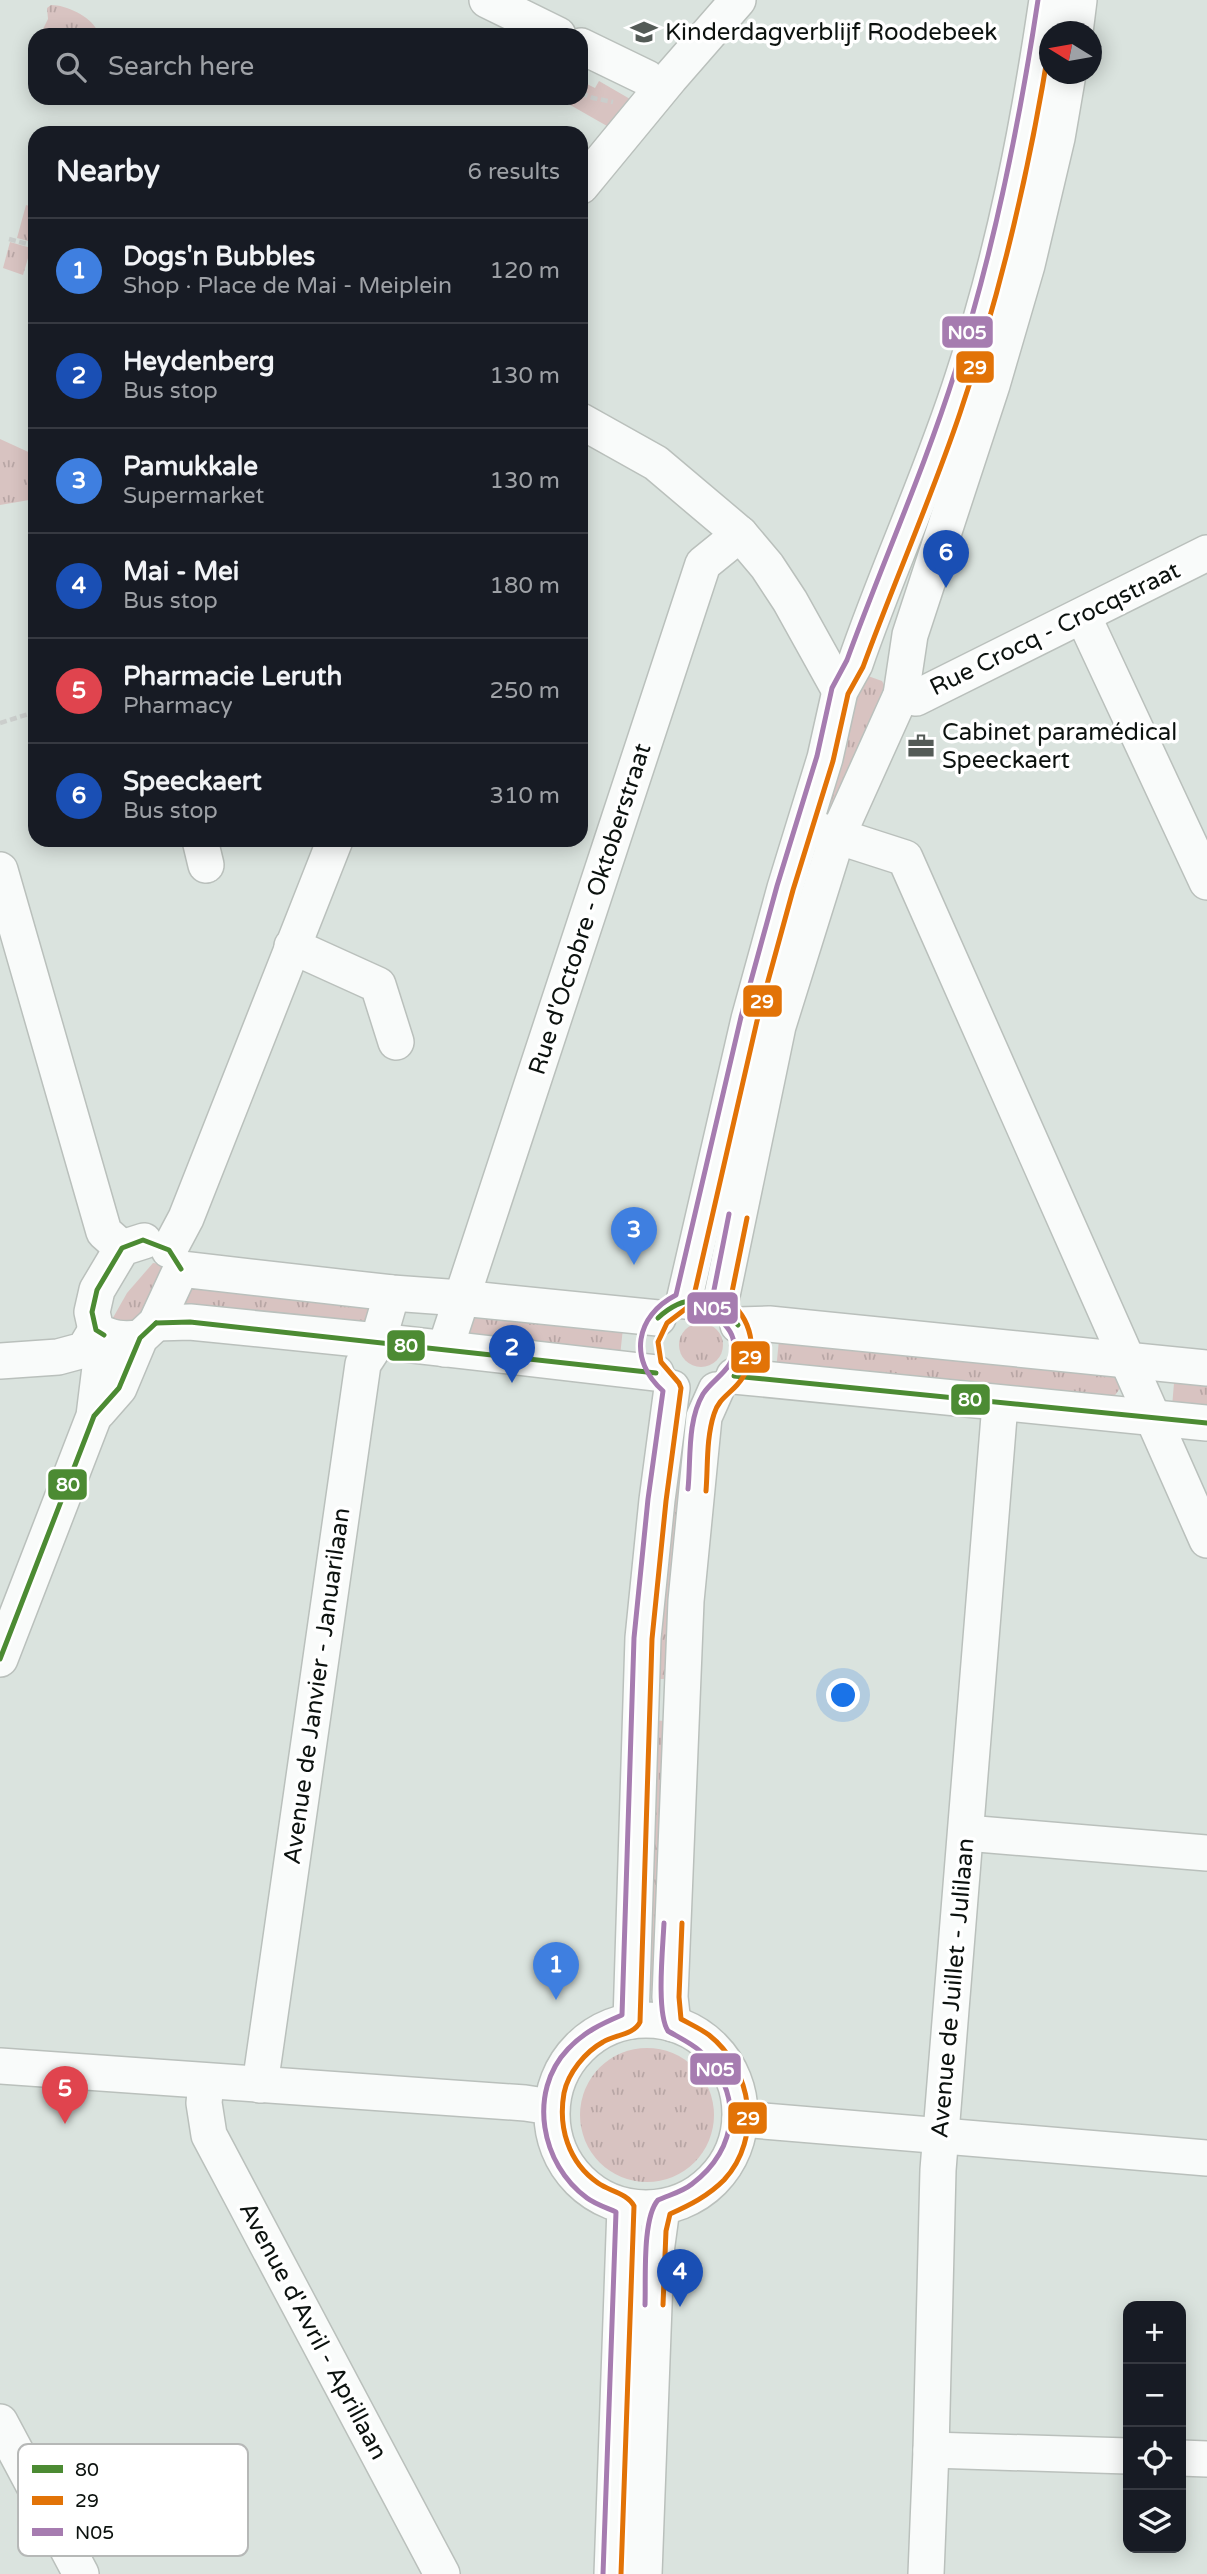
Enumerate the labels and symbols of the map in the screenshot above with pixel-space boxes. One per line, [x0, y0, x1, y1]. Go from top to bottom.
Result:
school or university icon: Kinderdagverblijf Roodebeek [629, 17, 659, 47]
place label: Kinderdagverblijf Roodebeek [665, 18, 997, 47]
north arrow [1039, 21, 1102, 84]
line badge: N05 [941, 315, 994, 349]
text: N05 [947, 322, 987, 344]
line badge: 29 [955, 350, 995, 384]
text: 29 [963, 357, 987, 379]
pin: 6 [923, 530, 969, 588]
street label: Rue Crocq - Crocqstraat [925, 556, 1185, 702]
place label: Cabinet paramédical Speeckaert [942, 718, 1177, 775]
office icon: Cabinet paramédical Speeckaert [906, 731, 936, 761]
street label: Rue d'Octobre - Oktoberstraat [523, 740, 657, 1078]
line badge: 29 [742, 984, 783, 1018]
text: 29 [750, 991, 774, 1013]
pin: 3 [611, 1207, 657, 1265]
line badge: N05 [686, 1291, 739, 1325]
text: N05 [692, 1298, 732, 1320]
pin: 2 [489, 1325, 535, 1383]
line badge: 80 [386, 1329, 426, 1362]
text: 80 [394, 1335, 418, 1357]
line badge: 29 [730, 1340, 771, 1374]
text: 29 [738, 1347, 762, 1369]
line badge: 80 [950, 1383, 991, 1416]
text: 80 [958, 1389, 982, 1411]
line badge: 80 [47, 1468, 88, 1501]
text: 80 [56, 1474, 80, 1496]
street label: Avenue de Janvier - Januarilaan [278, 1506, 356, 1866]
your location [826, 1678, 860, 1712]
street label: Avenue de Juillet - Julilaan [925, 1837, 981, 2139]
pin: 1 [533, 1942, 579, 2000]
line badge: N05 [689, 2052, 742, 2086]
text: N05 [695, 2059, 735, 2081]
pin: 5 [42, 2066, 88, 2124]
line badge: 29 [727, 2101, 768, 2135]
text: 29 [736, 2108, 760, 2130]
street label: Avenue d'Avril - Aprillaan [233, 2197, 393, 2465]
pin: 4 [657, 2249, 703, 2307]
legend [18, 2444, 248, 2556]
text: 80 [75, 2459, 99, 2481]
text: 29 [75, 2490, 99, 2512]
text: N05 [75, 2522, 114, 2544]

